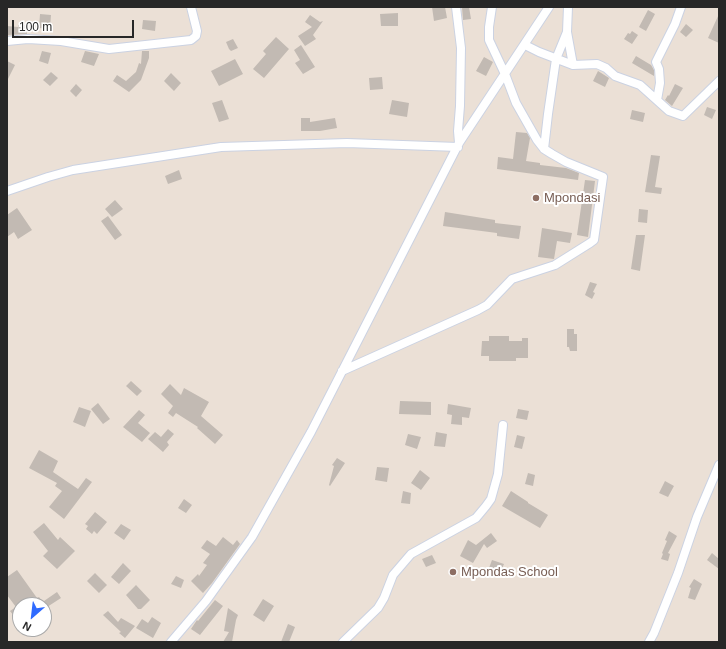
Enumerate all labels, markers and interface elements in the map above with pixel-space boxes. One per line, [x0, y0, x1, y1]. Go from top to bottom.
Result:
scale bar [14, 12, 136, 38]
text: 100 m [19, 20, 52, 34]
place label: Mpondasi [544, 190, 600, 206]
marker: Mpondasi [531, 193, 541, 203]
place label: Mpondas School [461, 564, 558, 580]
marker: Mpondas School [448, 567, 458, 577]
north arrow [12, 597, 52, 637]
text: N [21, 620, 33, 634]

